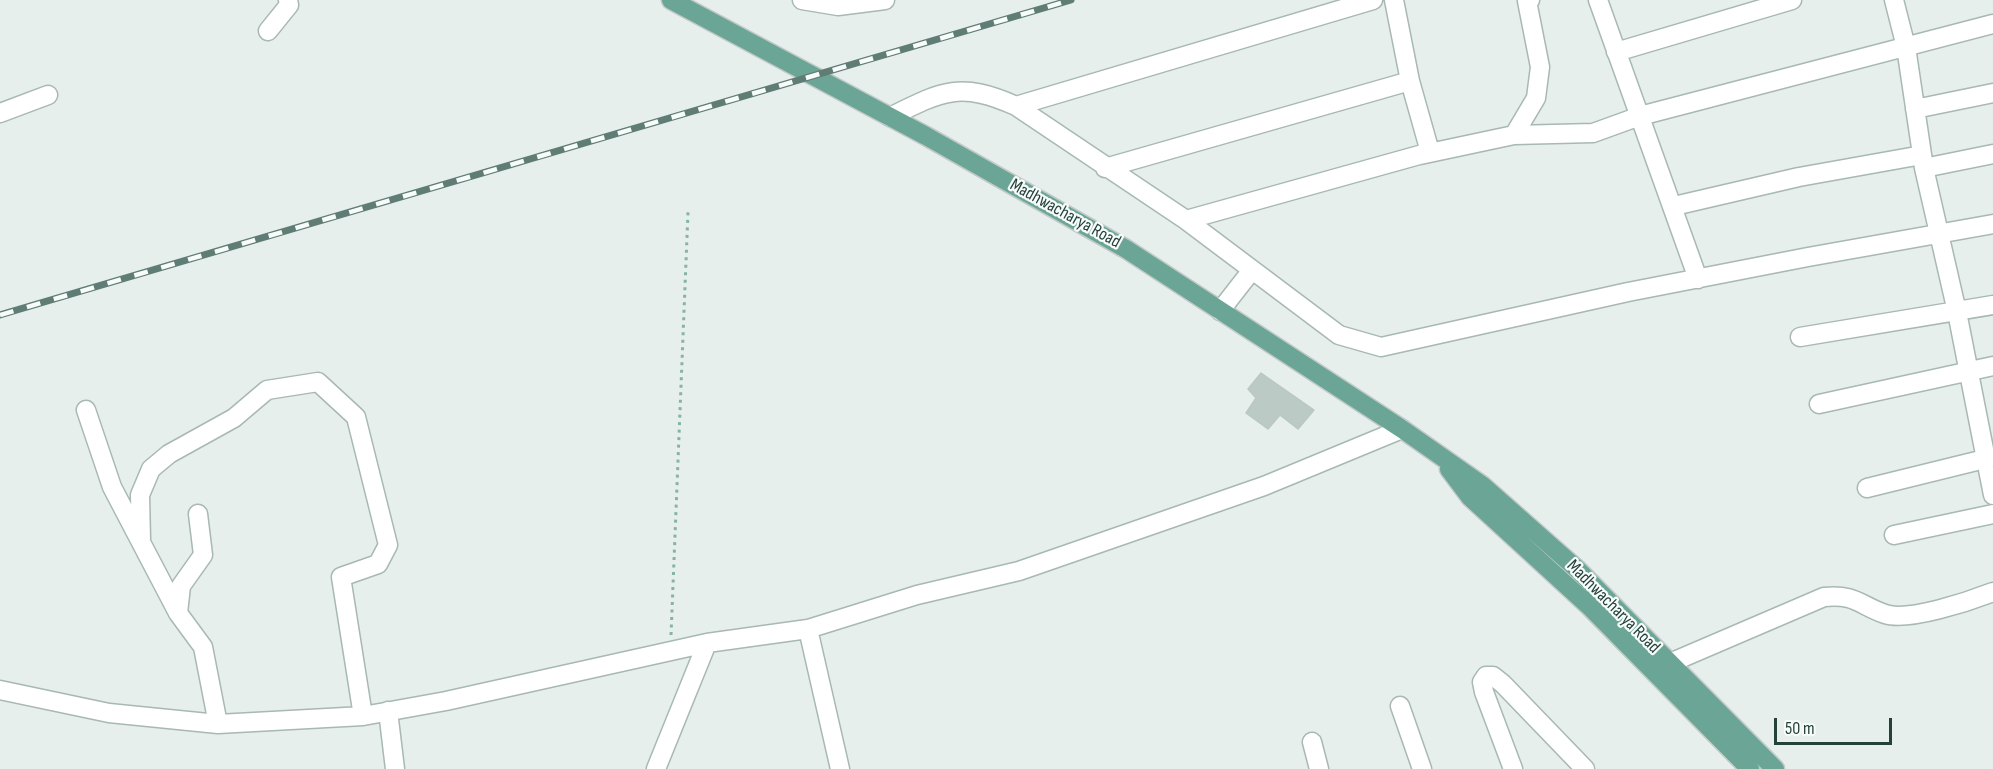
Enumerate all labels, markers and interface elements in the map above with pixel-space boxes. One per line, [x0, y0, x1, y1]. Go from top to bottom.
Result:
street label: Madhwacharya Road [1006, 175, 1124, 253]
street label: Madhwacharya Road [1562, 556, 1664, 658]
scale bar [1777, 706, 1896, 744]
text: 50 m [1785, 718, 1815, 739]

